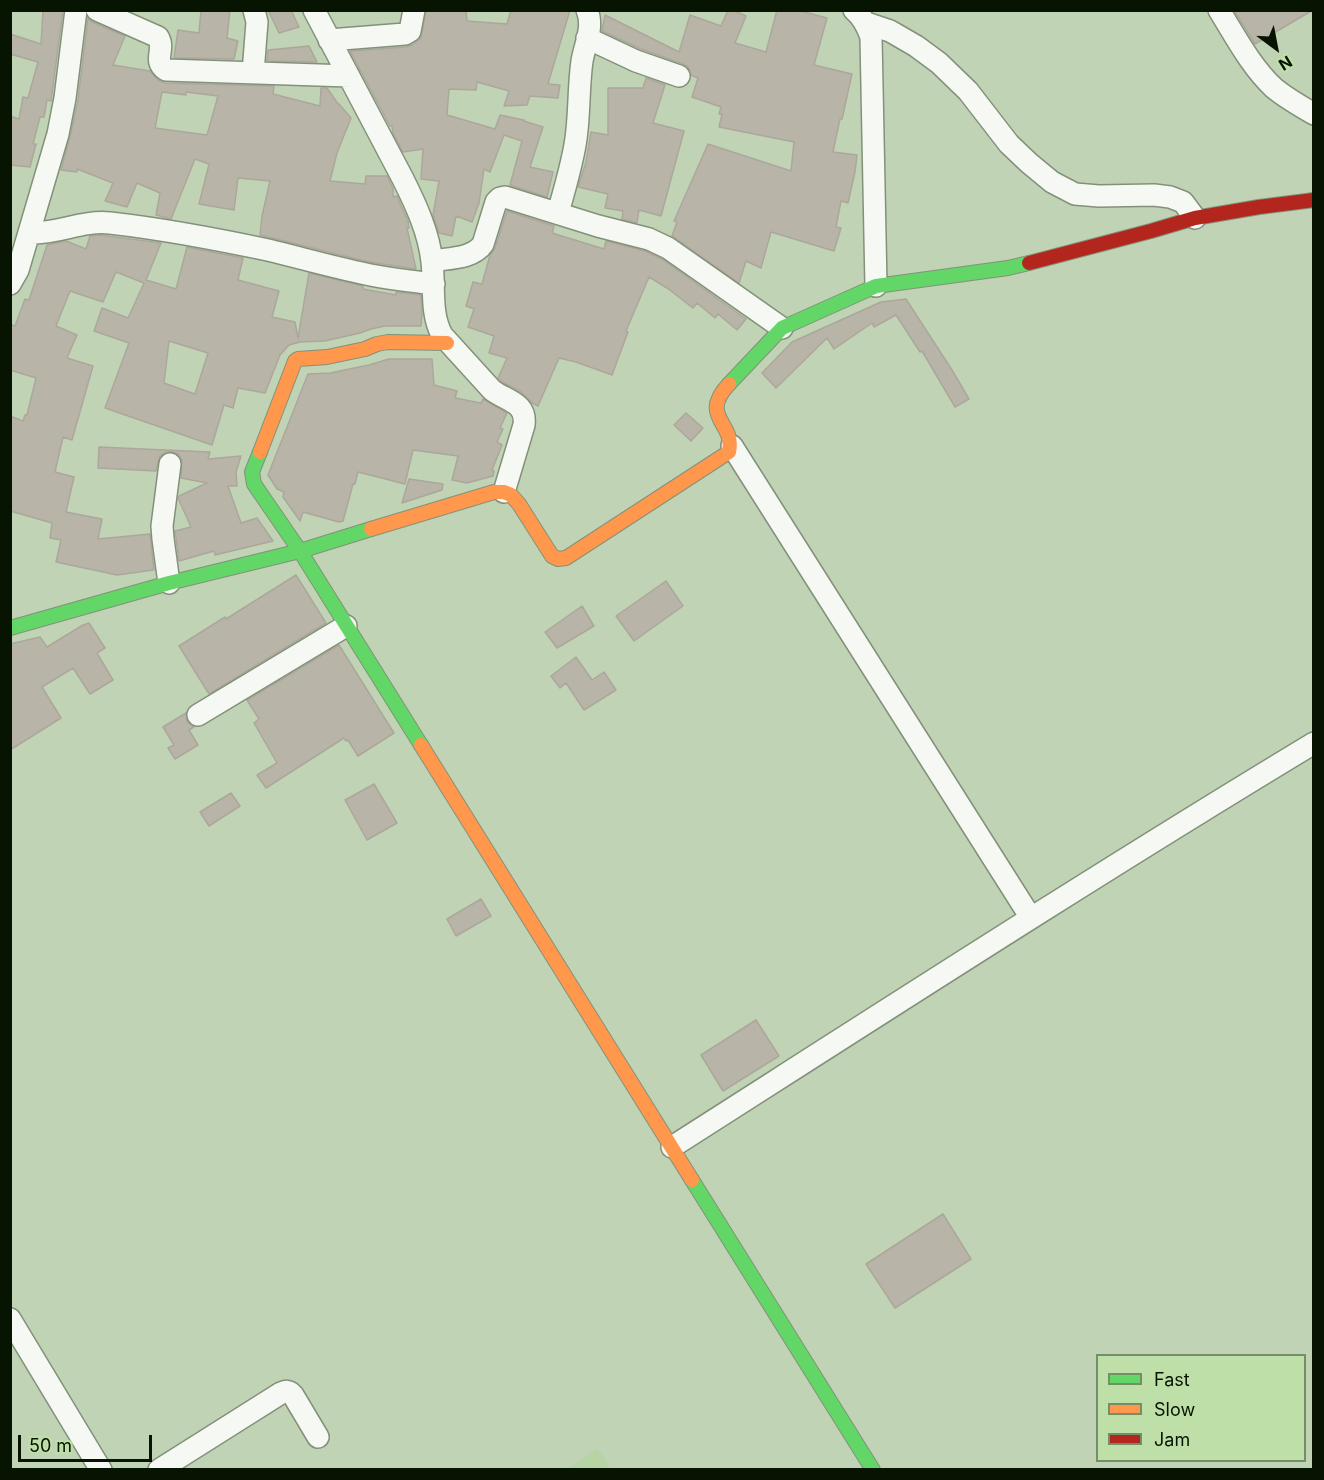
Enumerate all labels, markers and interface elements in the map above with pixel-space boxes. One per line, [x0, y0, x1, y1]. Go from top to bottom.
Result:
north arrow [1246, 18, 1306, 78]
text: N [1275, 52, 1296, 75]
legend [1096, 1354, 1306, 1462]
text: Fast [1154, 1369, 1190, 1390]
text: Slow [1154, 1399, 1195, 1420]
scale bar [21, 1423, 154, 1461]
text: Jam [1154, 1429, 1190, 1450]
text: 50 m [29, 1435, 72, 1456]

